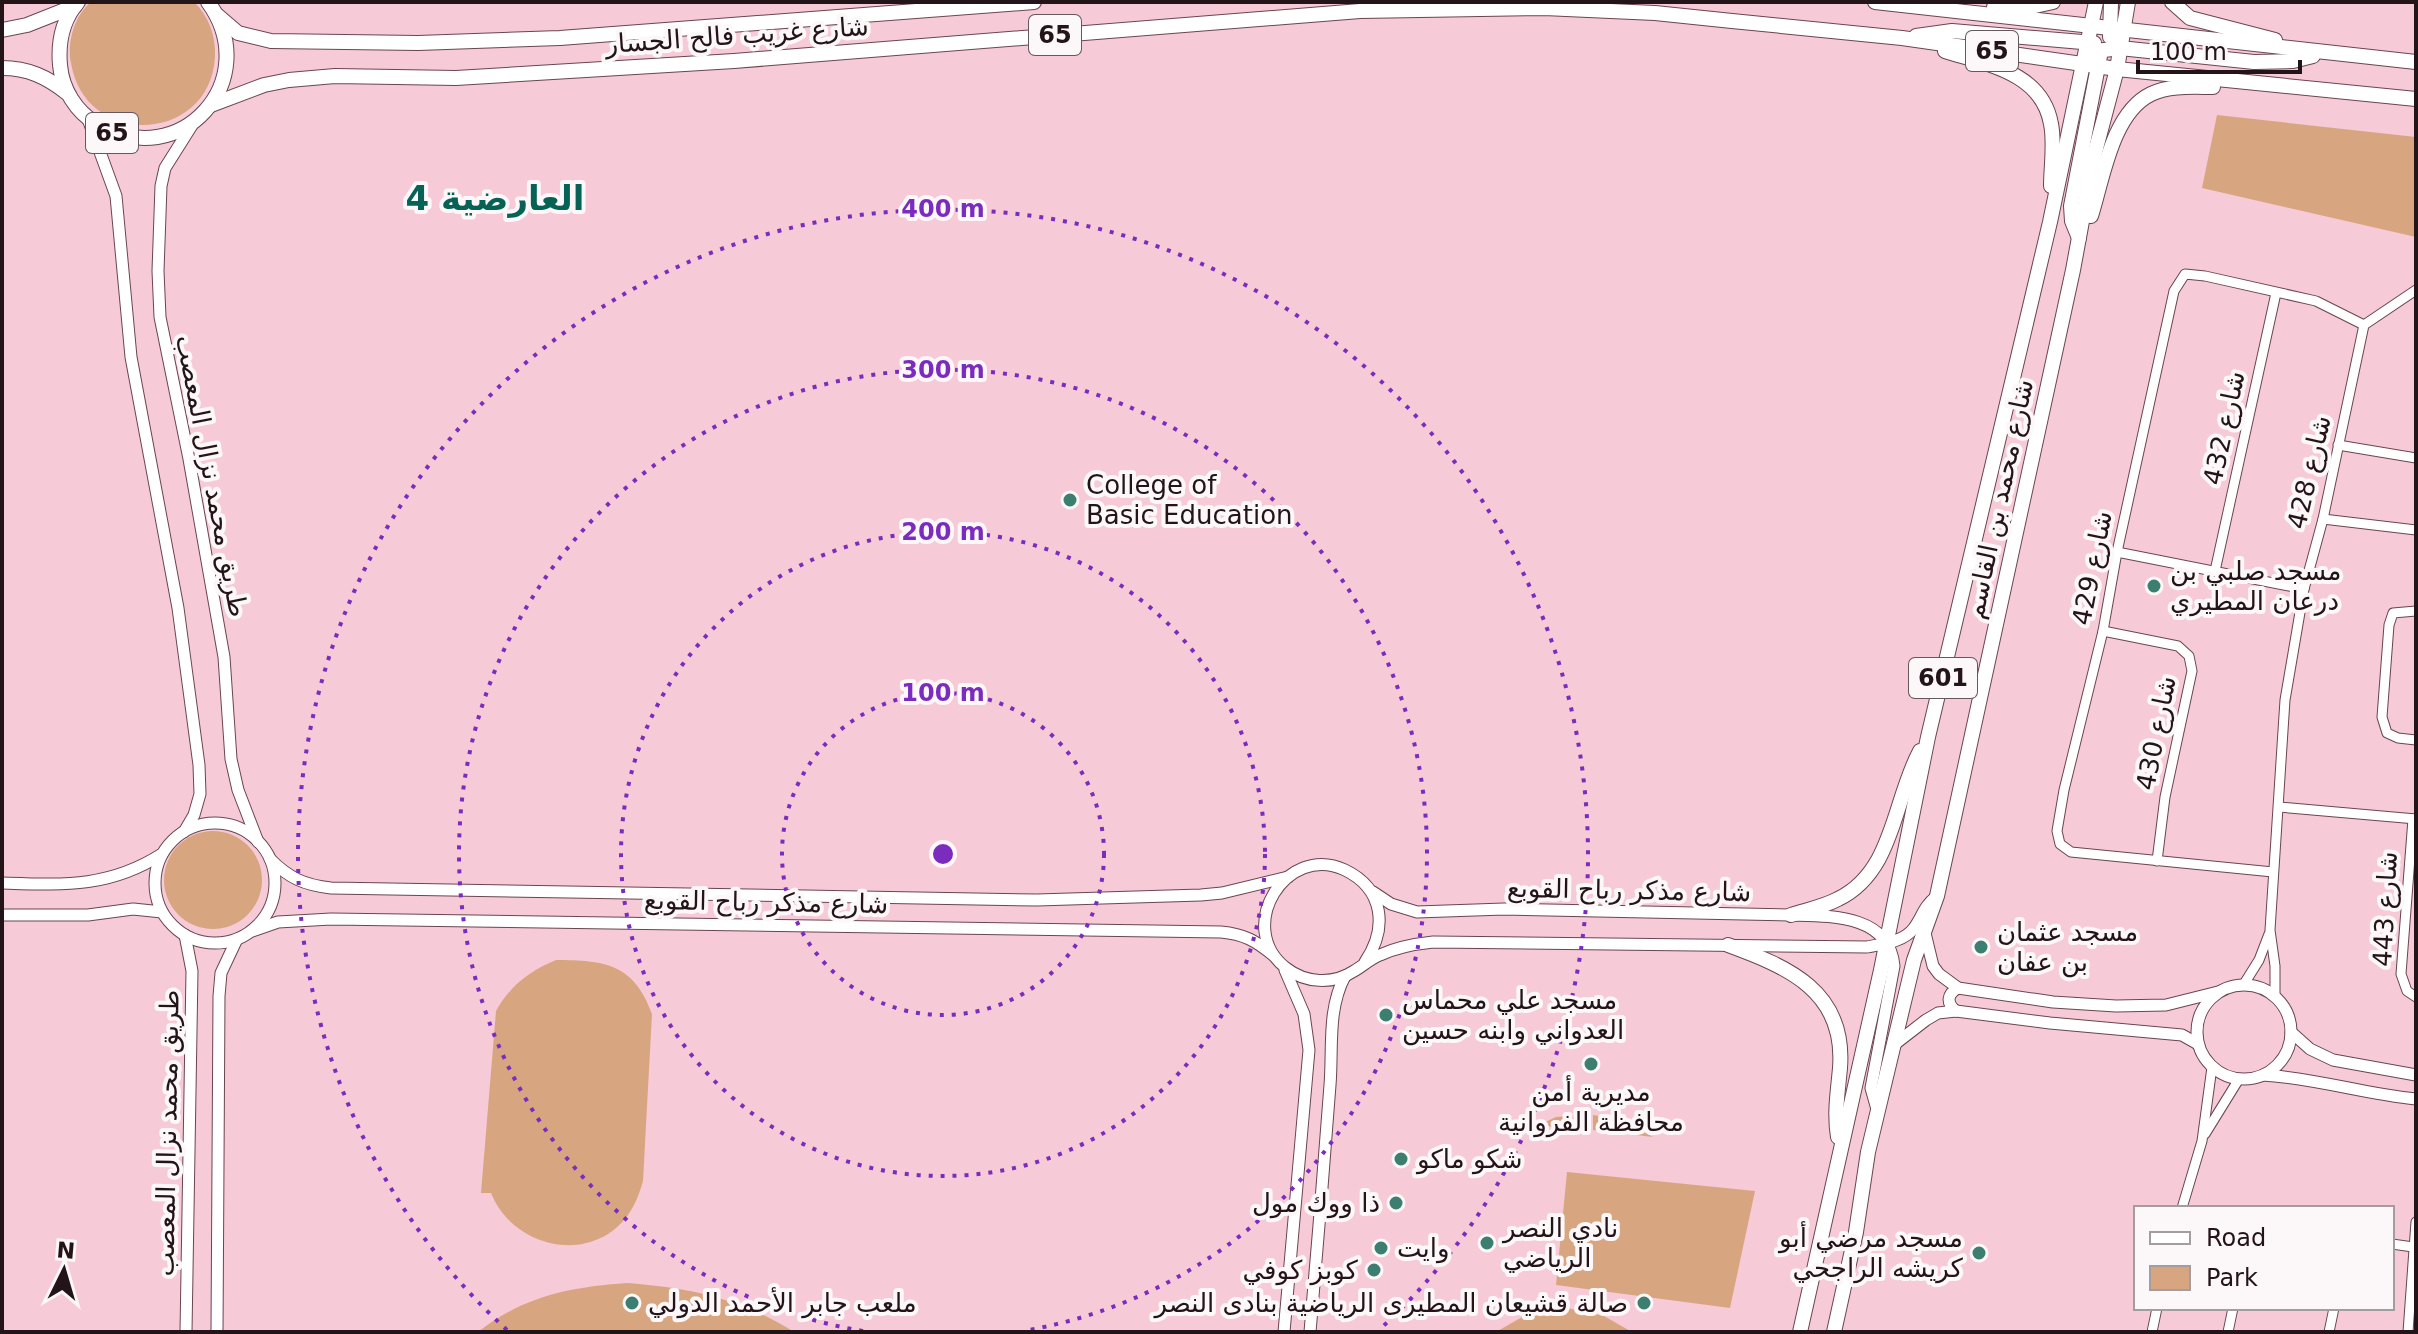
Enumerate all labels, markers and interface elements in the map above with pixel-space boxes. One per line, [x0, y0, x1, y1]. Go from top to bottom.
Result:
street label: شارع غريب فالح الجسار [602, 11, 870, 60]
road number: 65 [1029, 15, 1081, 55]
scale bar [2138, 24, 2300, 74]
road number: 65 [1966, 31, 2018, 71]
text: 100 m [2150, 38, 2227, 66]
road number: 65 [86, 113, 138, 153]
district label: العارضية 4 [406, 178, 584, 218]
text: 400 m [901, 195, 985, 223]
street label: طريق محمد نزال المعصب [169, 332, 254, 620]
text: 300 m [901, 356, 985, 384]
street label: شارع 432 [2197, 368, 2251, 488]
street label: شارع محمد بن القاسم [1959, 376, 2040, 622]
street label: شارع 428 [2281, 412, 2337, 532]
place label: College of Basic Education [1086, 470, 1293, 530]
marker: College of Basic Education [1061, 491, 1079, 509]
street label: شارع 429 [2066, 508, 2118, 628]
text: 200 m [901, 518, 985, 546]
place label: مسجد صلبي بن درعان المطيري [2170, 556, 2341, 617]
marker: مسجد صلبي بن درعان المطيري [2145, 577, 2163, 595]
road number: 601 [1909, 658, 1977, 698]
street label: شارع 430 [2130, 673, 2182, 793]
text: 100 m [901, 679, 985, 707]
centre of rings [929, 840, 957, 868]
street label: شارع 443 [2367, 850, 2403, 968]
street label: شارع مذكر رباح القوبع [1507, 873, 1751, 908]
street label: شارع مذكر رباح القوبع [644, 885, 888, 920]
place label: مسجد عثمان بن عفان [1997, 917, 2138, 978]
marker: مسجد عثمان بن عفان [1972, 938, 1990, 956]
place label: مسجد علي محماس العدواني وابنه حسين [1402, 985, 1624, 1046]
street label: طريق محمد نزال المعصب [150, 989, 185, 1277]
marker: مسجد علي محماس العدواني وابنه حسين [1377, 1006, 1395, 1024]
marker: مديرية أمن محافظة الفروانية [1582, 1055, 1600, 1073]
place label: مديرية أمن محافظة الفروانية [1498, 1074, 1684, 1138]
place label: شكو ماكو [1415, 1144, 1523, 1175]
marker: شكو ماكو [1392, 1150, 1410, 1168]
place label: ذا ووك مول [1252, 1188, 1380, 1219]
marker: ذا ووك مول [1387, 1194, 1405, 1212]
legend [2134, 1206, 2394, 1310]
place label: نادي النصر الرياضي [1501, 1213, 1618, 1274]
place label: مسجد مرضي أبو كريشه الراجحي [1777, 1220, 1964, 1284]
text: Road [2206, 1224, 2266, 1252]
north arrow [24, 1230, 104, 1310]
place label: وايت [1397, 1233, 1450, 1264]
marker: نادي النصر الرياضي [1478, 1234, 1496, 1252]
text: N [55, 1237, 76, 1264]
marker: وايت [1372, 1239, 1390, 1257]
marker: مسجد مرضي أبو كريشه الراجحي [1970, 1244, 1988, 1262]
place label: كوبز كوفي [1242, 1255, 1359, 1286]
marker: كوبز كوفي [1365, 1261, 1383, 1279]
text: Park [2206, 1264, 2258, 1292]
place label: ملعب جابر الأحمد الدولي [648, 1286, 917, 1319]
place label: صالة قشيعان المطيرى الرياضية بنادى النصر [1152, 1288, 1628, 1319]
marker: ملعب جابر الأحمد الدولي [623, 1294, 641, 1312]
marker: صالة قشيعان المطيرى الرياضية بنادى النصر [1635, 1294, 1653, 1312]

